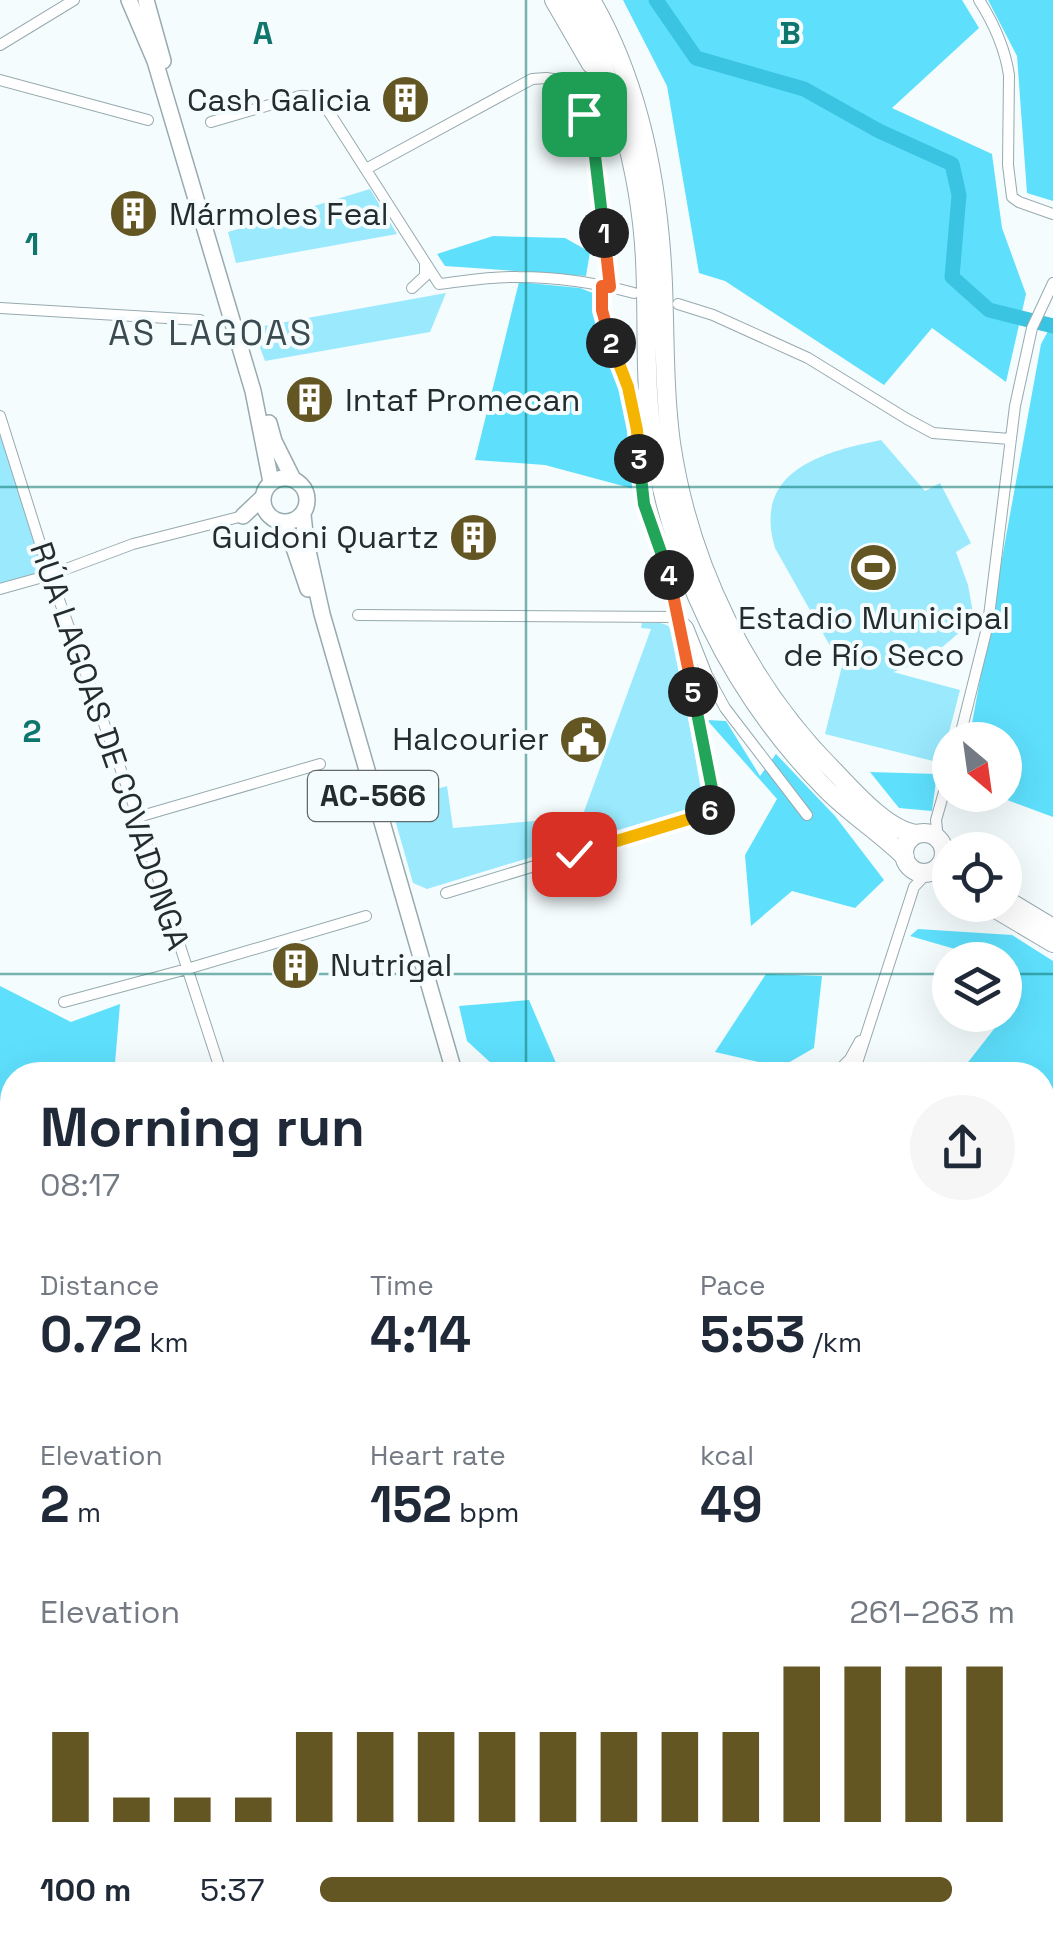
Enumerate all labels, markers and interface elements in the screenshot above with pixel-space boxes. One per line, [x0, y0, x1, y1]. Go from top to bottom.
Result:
text: A [253, 13, 273, 53]
text: B [779, 13, 801, 53]
pin [542, 72, 627, 157]
building icon: Cash Galicia [380, 74, 432, 126]
place label: Cash Galicia [187, 80, 371, 120]
icon: arrive [557, 87, 612, 142]
building icon: Mármoles Feal [108, 188, 160, 240]
place label: Mármoles Feal [169, 194, 389, 234]
pin: 1 [579, 208, 629, 258]
text: 1 [598, 215, 610, 251]
text: 1 [25, 224, 39, 264]
district label: AS LAGOAS [108, 311, 314, 355]
pin: 2 [586, 318, 636, 368]
text: 2 [603, 325, 619, 361]
building icon: Intaf Promecan [284, 374, 336, 426]
place label: Intaf Promecan [345, 380, 580, 420]
pin: 3 [614, 434, 664, 484]
text: 3 [630, 441, 648, 477]
building icon: Guidoni Quartz [448, 511, 500, 563]
place label: Guidoni Quartz [212, 517, 439, 557]
street label: RÚA LAGOAS DE COVADONGA [21, 537, 199, 955]
sports icon: Estadio Municipal de Río Seco [848, 542, 900, 594]
pin: 4 [644, 550, 694, 600]
text: 4 [660, 557, 678, 593]
place label: Estadio Municipal de Río Seco [738, 598, 1010, 675]
pin: 5 [668, 667, 718, 717]
text: 5 [685, 674, 701, 710]
text: 2 [22, 711, 42, 751]
public building icon: Halcourier [558, 713, 610, 765]
place label: Halcourier [392, 719, 549, 759]
north arrow [932, 722, 1022, 812]
map controls [932, 722, 1022, 1032]
road number: AC-566 [308, 771, 438, 821]
pin: 6 [685, 785, 735, 835]
text: 6 [701, 792, 719, 828]
pin [532, 812, 617, 897]
icon: check [547, 827, 602, 882]
button: locate [932, 832, 1022, 922]
building icon: Nutrigal [269, 939, 321, 991]
button: layers [932, 942, 1022, 1032]
place label: Nutrigal [330, 945, 452, 985]
text: Morning run [40, 1092, 365, 1162]
button: share [910, 1095, 1015, 1200]
text: 08:17 [40, 1165, 120, 1205]
text: Distance [40, 1267, 159, 1303]
text: Time [370, 1267, 434, 1303]
text: Pace [700, 1267, 766, 1303]
text: 0.72 [40, 1303, 142, 1367]
text: 4:14 [370, 1303, 471, 1367]
text: 5:53 [700, 1303, 805, 1367]
text: km [142, 1324, 189, 1360]
text: /km [805, 1324, 862, 1360]
text: Elevation [40, 1437, 163, 1473]
text: Heart rate [370, 1437, 506, 1473]
text: kcal [700, 1437, 754, 1473]
text: 2 [40, 1473, 70, 1537]
text: 152 [370, 1473, 452, 1537]
text: 49 [700, 1473, 763, 1537]
text: m [70, 1494, 101, 1530]
text: bpm [452, 1494, 519, 1530]
text: Elevation [40, 1592, 180, 1632]
text: 261–263 m [849, 1592, 1015, 1632]
text: 100 m [40, 1870, 131, 1910]
text: 5:37 [200, 1870, 265, 1910]

